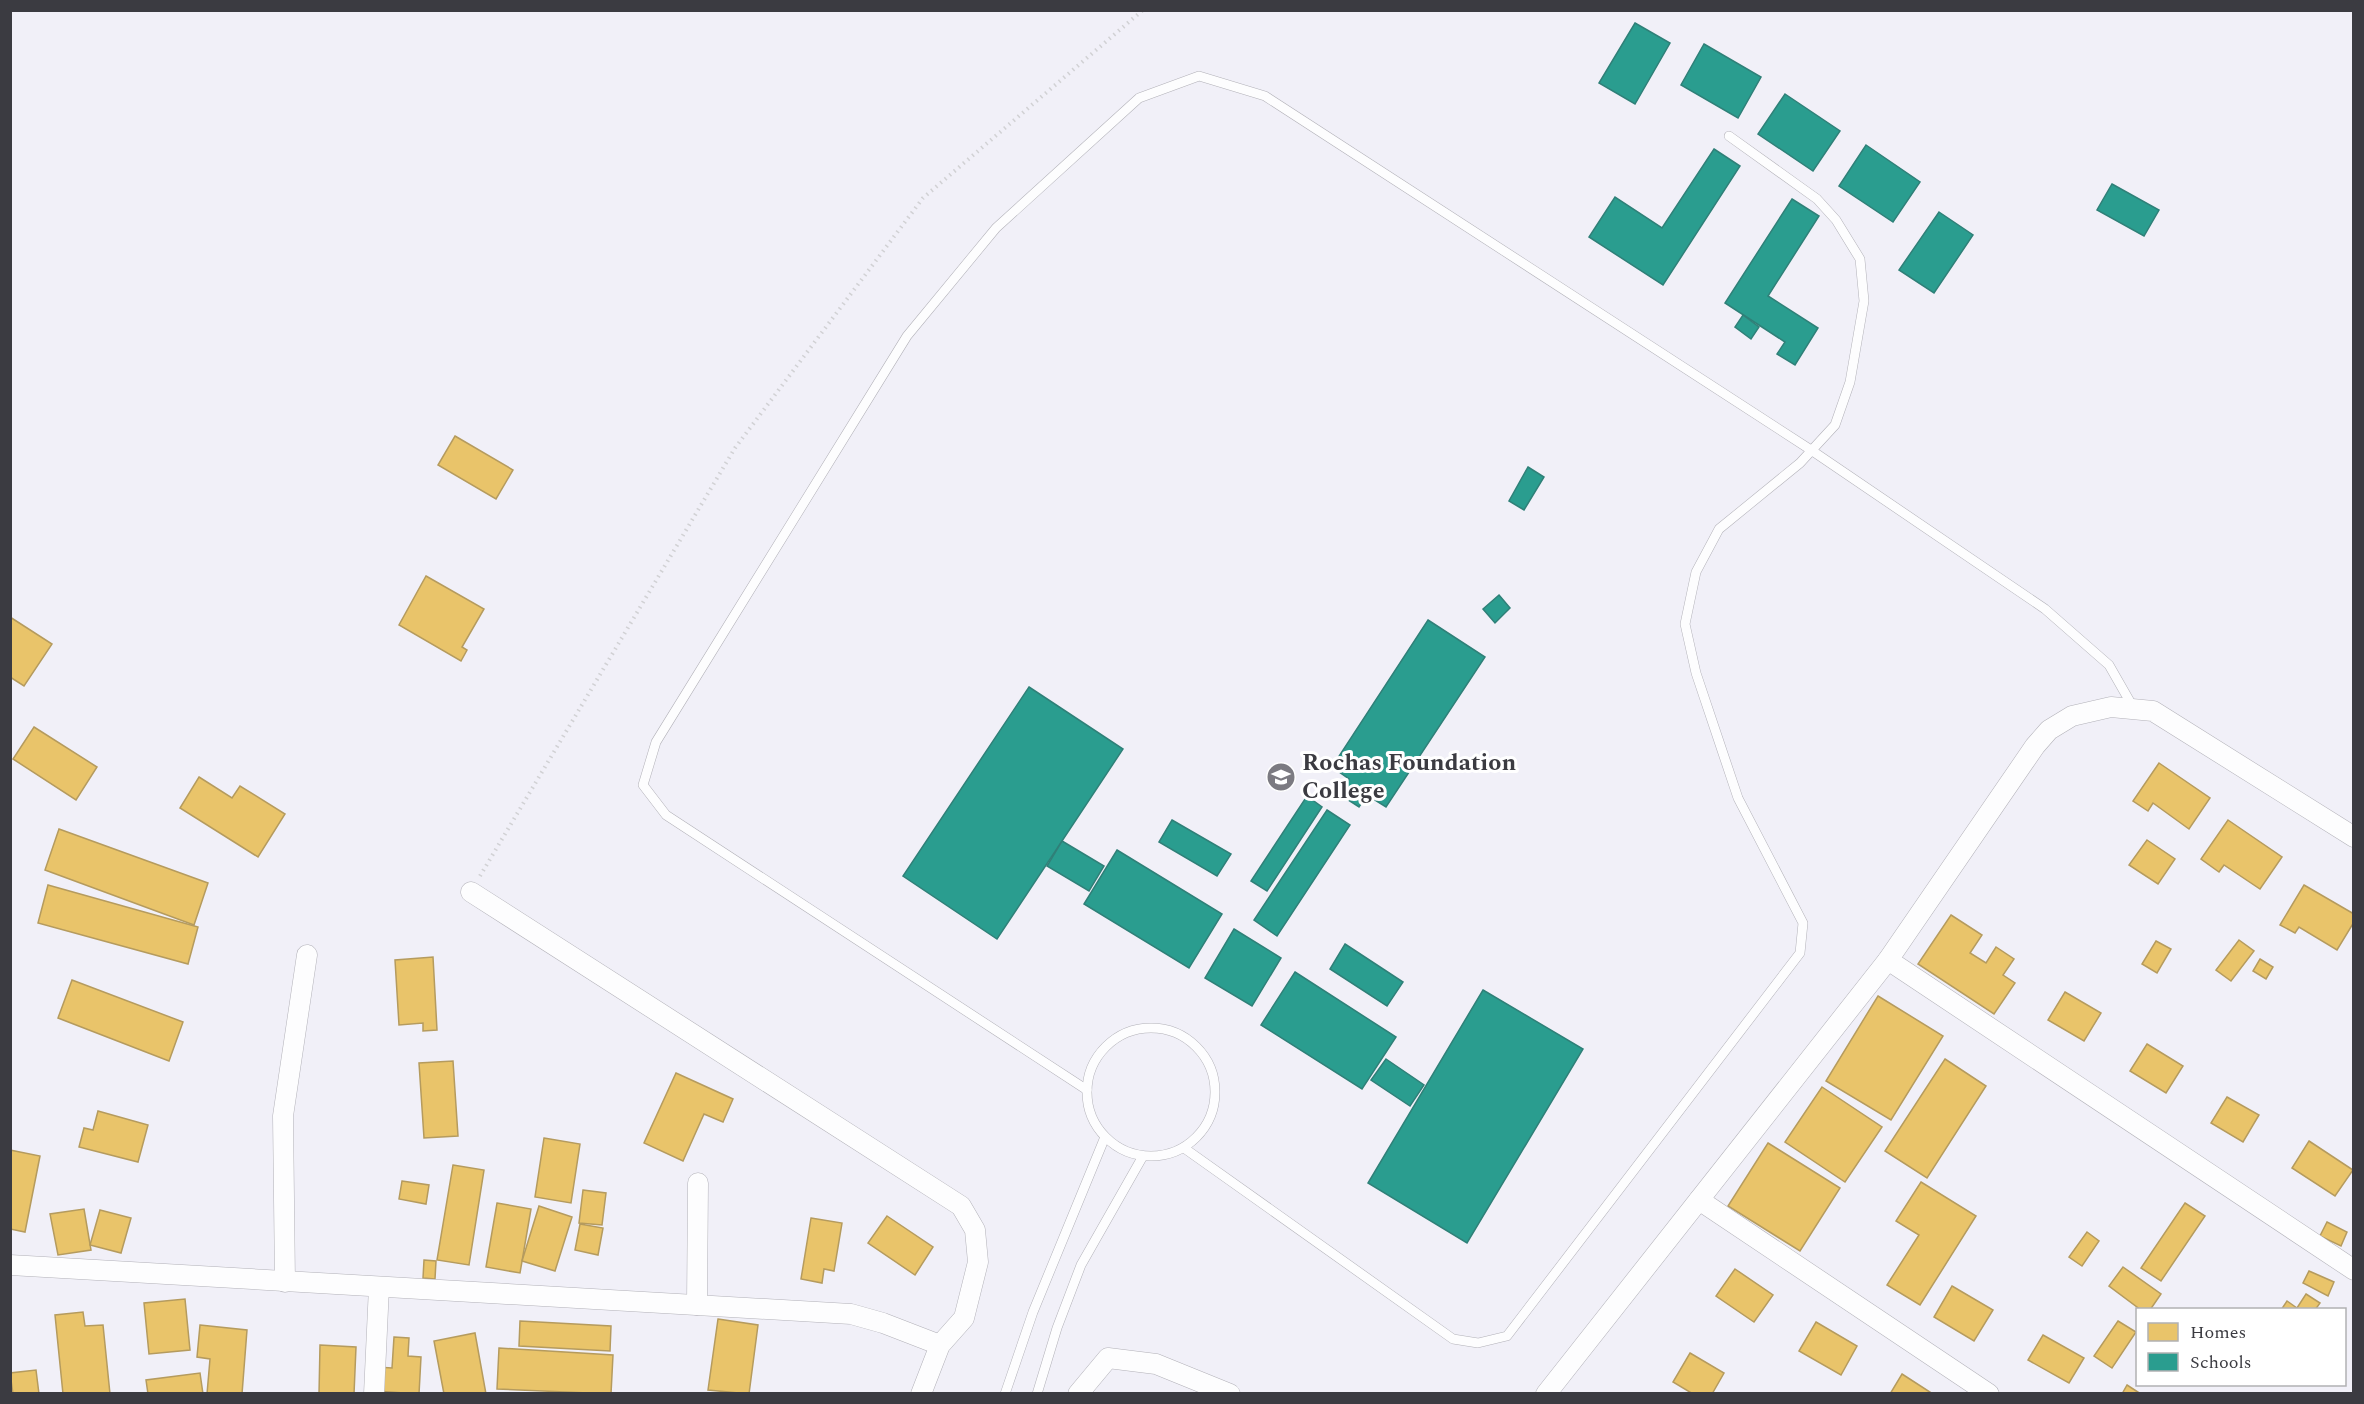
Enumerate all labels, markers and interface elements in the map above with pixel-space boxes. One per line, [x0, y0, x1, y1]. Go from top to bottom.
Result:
place label: Rochas Foundation College [1302, 745, 1516, 809]
school or university icon: Rochas Foundation College [1265, 761, 1297, 793]
legend [2136, 1308, 2346, 1386]
text: Homes [2190, 1319, 2246, 1346]
text: Schools [2190, 1349, 2252, 1376]

